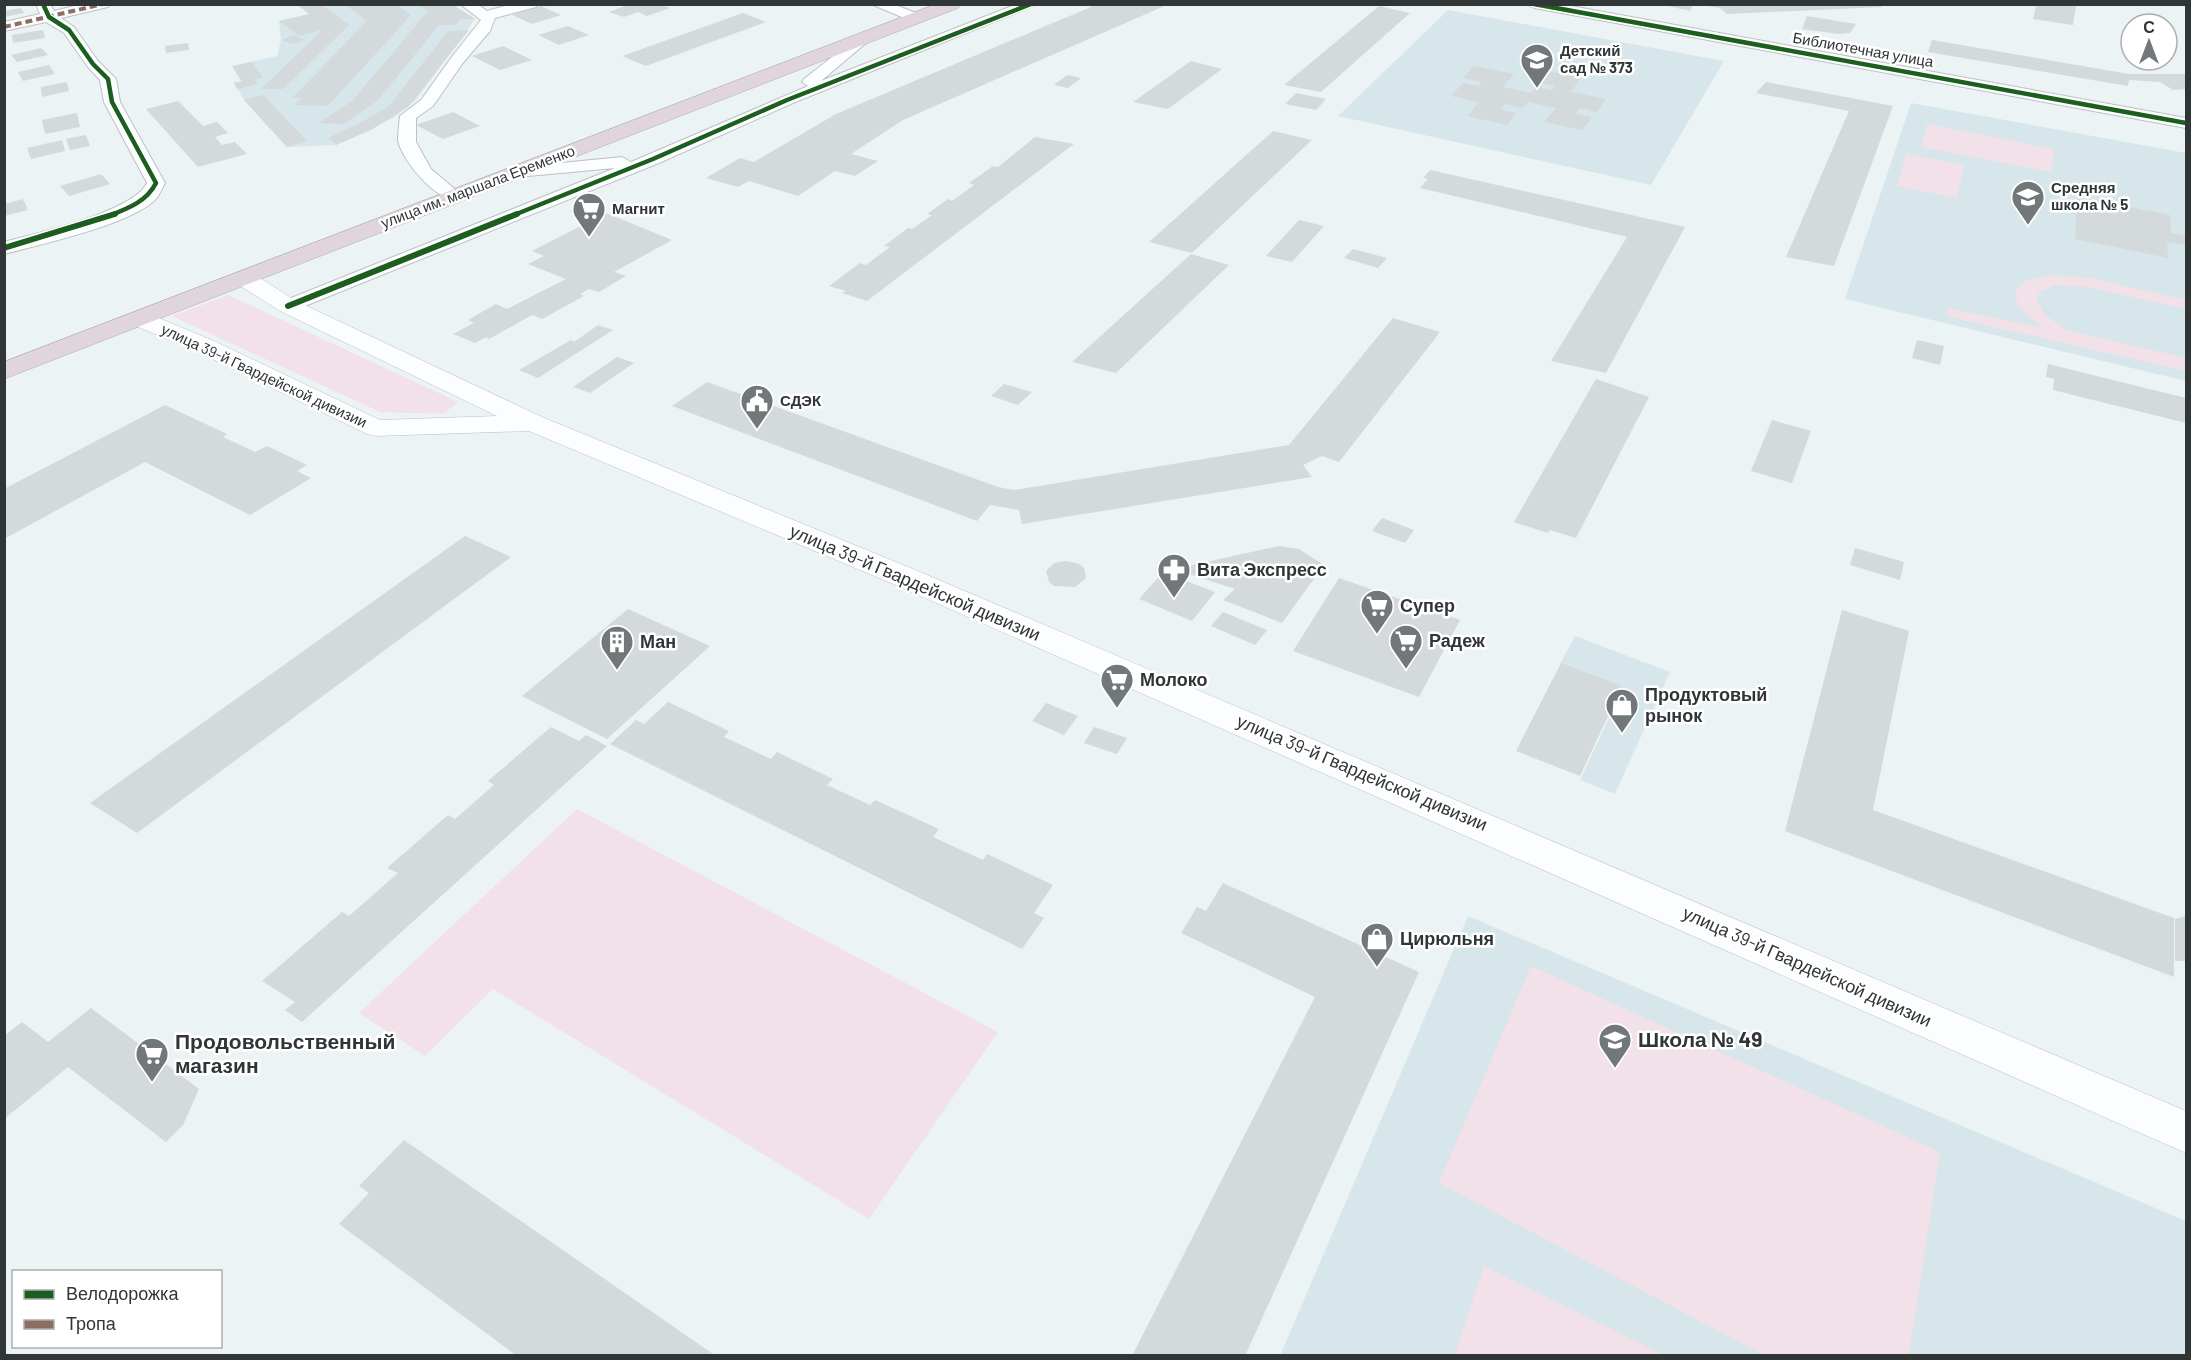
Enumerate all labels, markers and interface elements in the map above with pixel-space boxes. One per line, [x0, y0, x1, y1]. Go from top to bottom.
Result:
north arrow [2119, 12, 2179, 72]
text: С [2143, 17, 2155, 36]
street label: Библиотечная улица [1791, 28, 1936, 70]
place label: Детский сад № 373 [1560, 41, 1633, 76]
school or university icon: Детский сад № 373 [1519, 42, 1555, 89]
street label: улица им. маршала Еременко [378, 141, 577, 231]
place label: Средняя школа № 5 [2051, 178, 2128, 213]
school or university icon: Средняя школа № 5 [2010, 179, 2046, 226]
supermarket icon: Магнит [571, 191, 607, 238]
place label: Магнит [612, 199, 665, 217]
street label: улица 39-й Гвардейской дивизии [159, 319, 370, 431]
public building icon: СДЭК [739, 383, 775, 430]
place label: СДЭК [780, 391, 822, 409]
street label: улица 39-й Гвардейской дивизии [787, 519, 1044, 645]
pharmacy icon: Вита Экспресс [1156, 552, 1192, 599]
place label: Вита Экспресс [1197, 558, 1327, 580]
supermarket icon: Супер [1359, 588, 1395, 635]
place label: Супер [1400, 594, 1455, 616]
supermarket icon: Радеж [1388, 623, 1424, 670]
building icon: Ман [599, 624, 635, 671]
place label: Радеж [1429, 629, 1485, 651]
place label: Ман [640, 630, 676, 652]
supermarket icon: Молоко [1099, 662, 1135, 709]
place label: Молоко [1140, 668, 1208, 690]
place label: Продуктовый рынок [1645, 683, 1767, 726]
shop icon: Продуктовый рынок [1604, 687, 1640, 734]
street label: улица 39-й Гвардейской дивизии [1234, 709, 1491, 835]
street label: улица 39-й Гвардейской дивизии [1680, 901, 1935, 1031]
shop icon: Цирюльня [1359, 921, 1395, 968]
place label: Цирюльня [1400, 927, 1494, 949]
school or university icon: Школа № 49 [1597, 1022, 1633, 1069]
place label: Школа № 49 [1638, 1026, 1762, 1051]
place label: Продовольственный магазин [175, 1028, 395, 1077]
supermarket icon: Продовольственный магазин [134, 1036, 170, 1083]
legend [12, 1270, 222, 1348]
text: Велодорожка [66, 1282, 179, 1304]
text: Тропа [66, 1312, 117, 1334]

